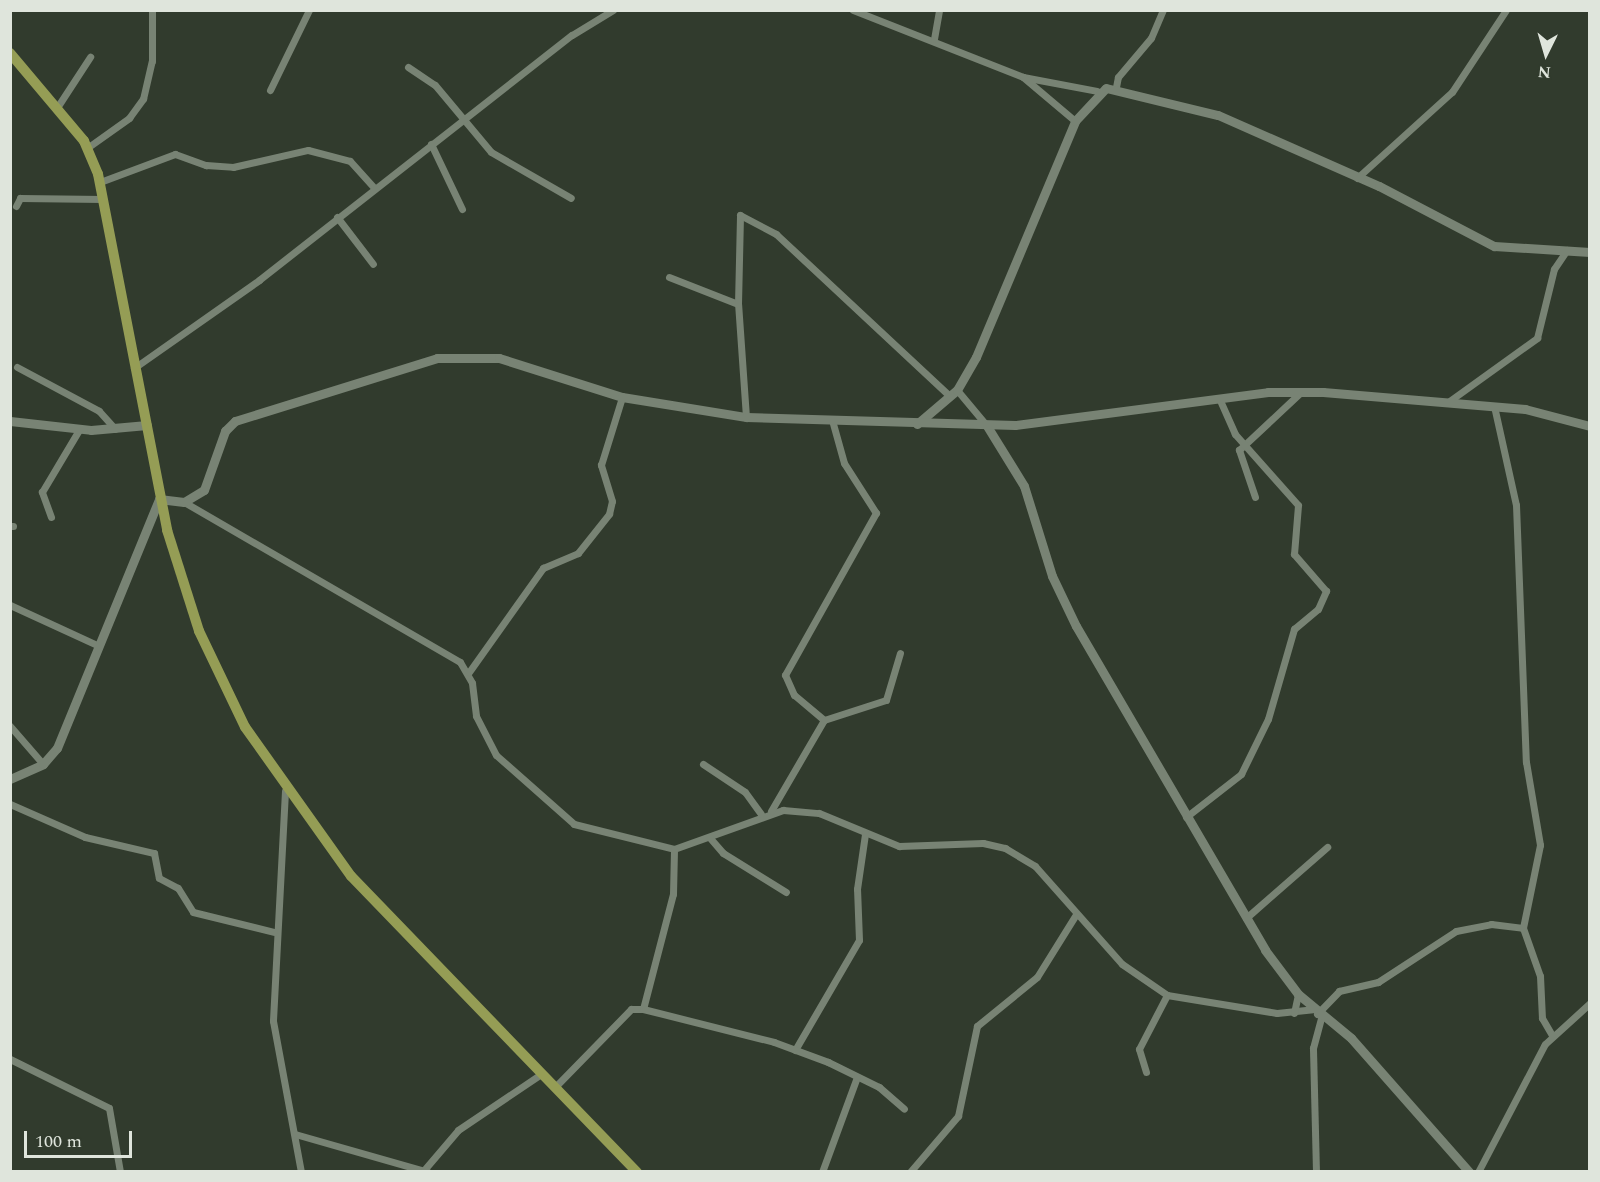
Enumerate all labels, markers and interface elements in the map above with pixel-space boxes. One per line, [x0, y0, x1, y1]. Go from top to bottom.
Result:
north arrow [1516, 24, 1576, 84]
text: N [1537, 59, 1552, 84]
scale bar [27, 1119, 135, 1157]
text: 100 m [35, 1128, 82, 1155]

